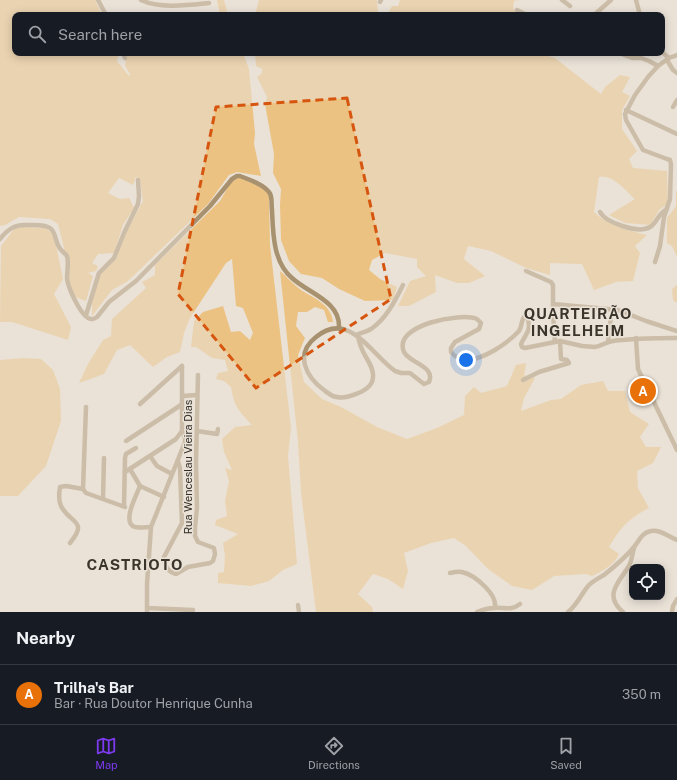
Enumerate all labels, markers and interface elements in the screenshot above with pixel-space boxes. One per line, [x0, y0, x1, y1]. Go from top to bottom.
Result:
search box [12, 12, 665, 56]
icon: search [26, 23, 48, 45]
text: Search here [58, 26, 142, 43]
district label: QUARTEIRÃO INGELHEIM [524, 304, 632, 339]
your location [456, 350, 476, 370]
pin: A [630, 376, 656, 406]
street label: Rua Wenceslau Vieira Dias [182, 399, 194, 534]
district label: CASTRIOTO [87, 556, 183, 573]
map controls [629, 564, 665, 600]
button: locate [629, 564, 665, 600]
text: Nearby [16, 628, 75, 648]
text: Trilha's Bar [54, 679, 134, 696]
text: A [24, 687, 34, 702]
text: 350 m [622, 687, 661, 702]
text: Bar · Rua Doutor Henrique Cunha [54, 696, 253, 711]
tab: Map [95, 735, 118, 771]
tab: Directions [308, 735, 360, 771]
tab: Saved [550, 735, 582, 771]

